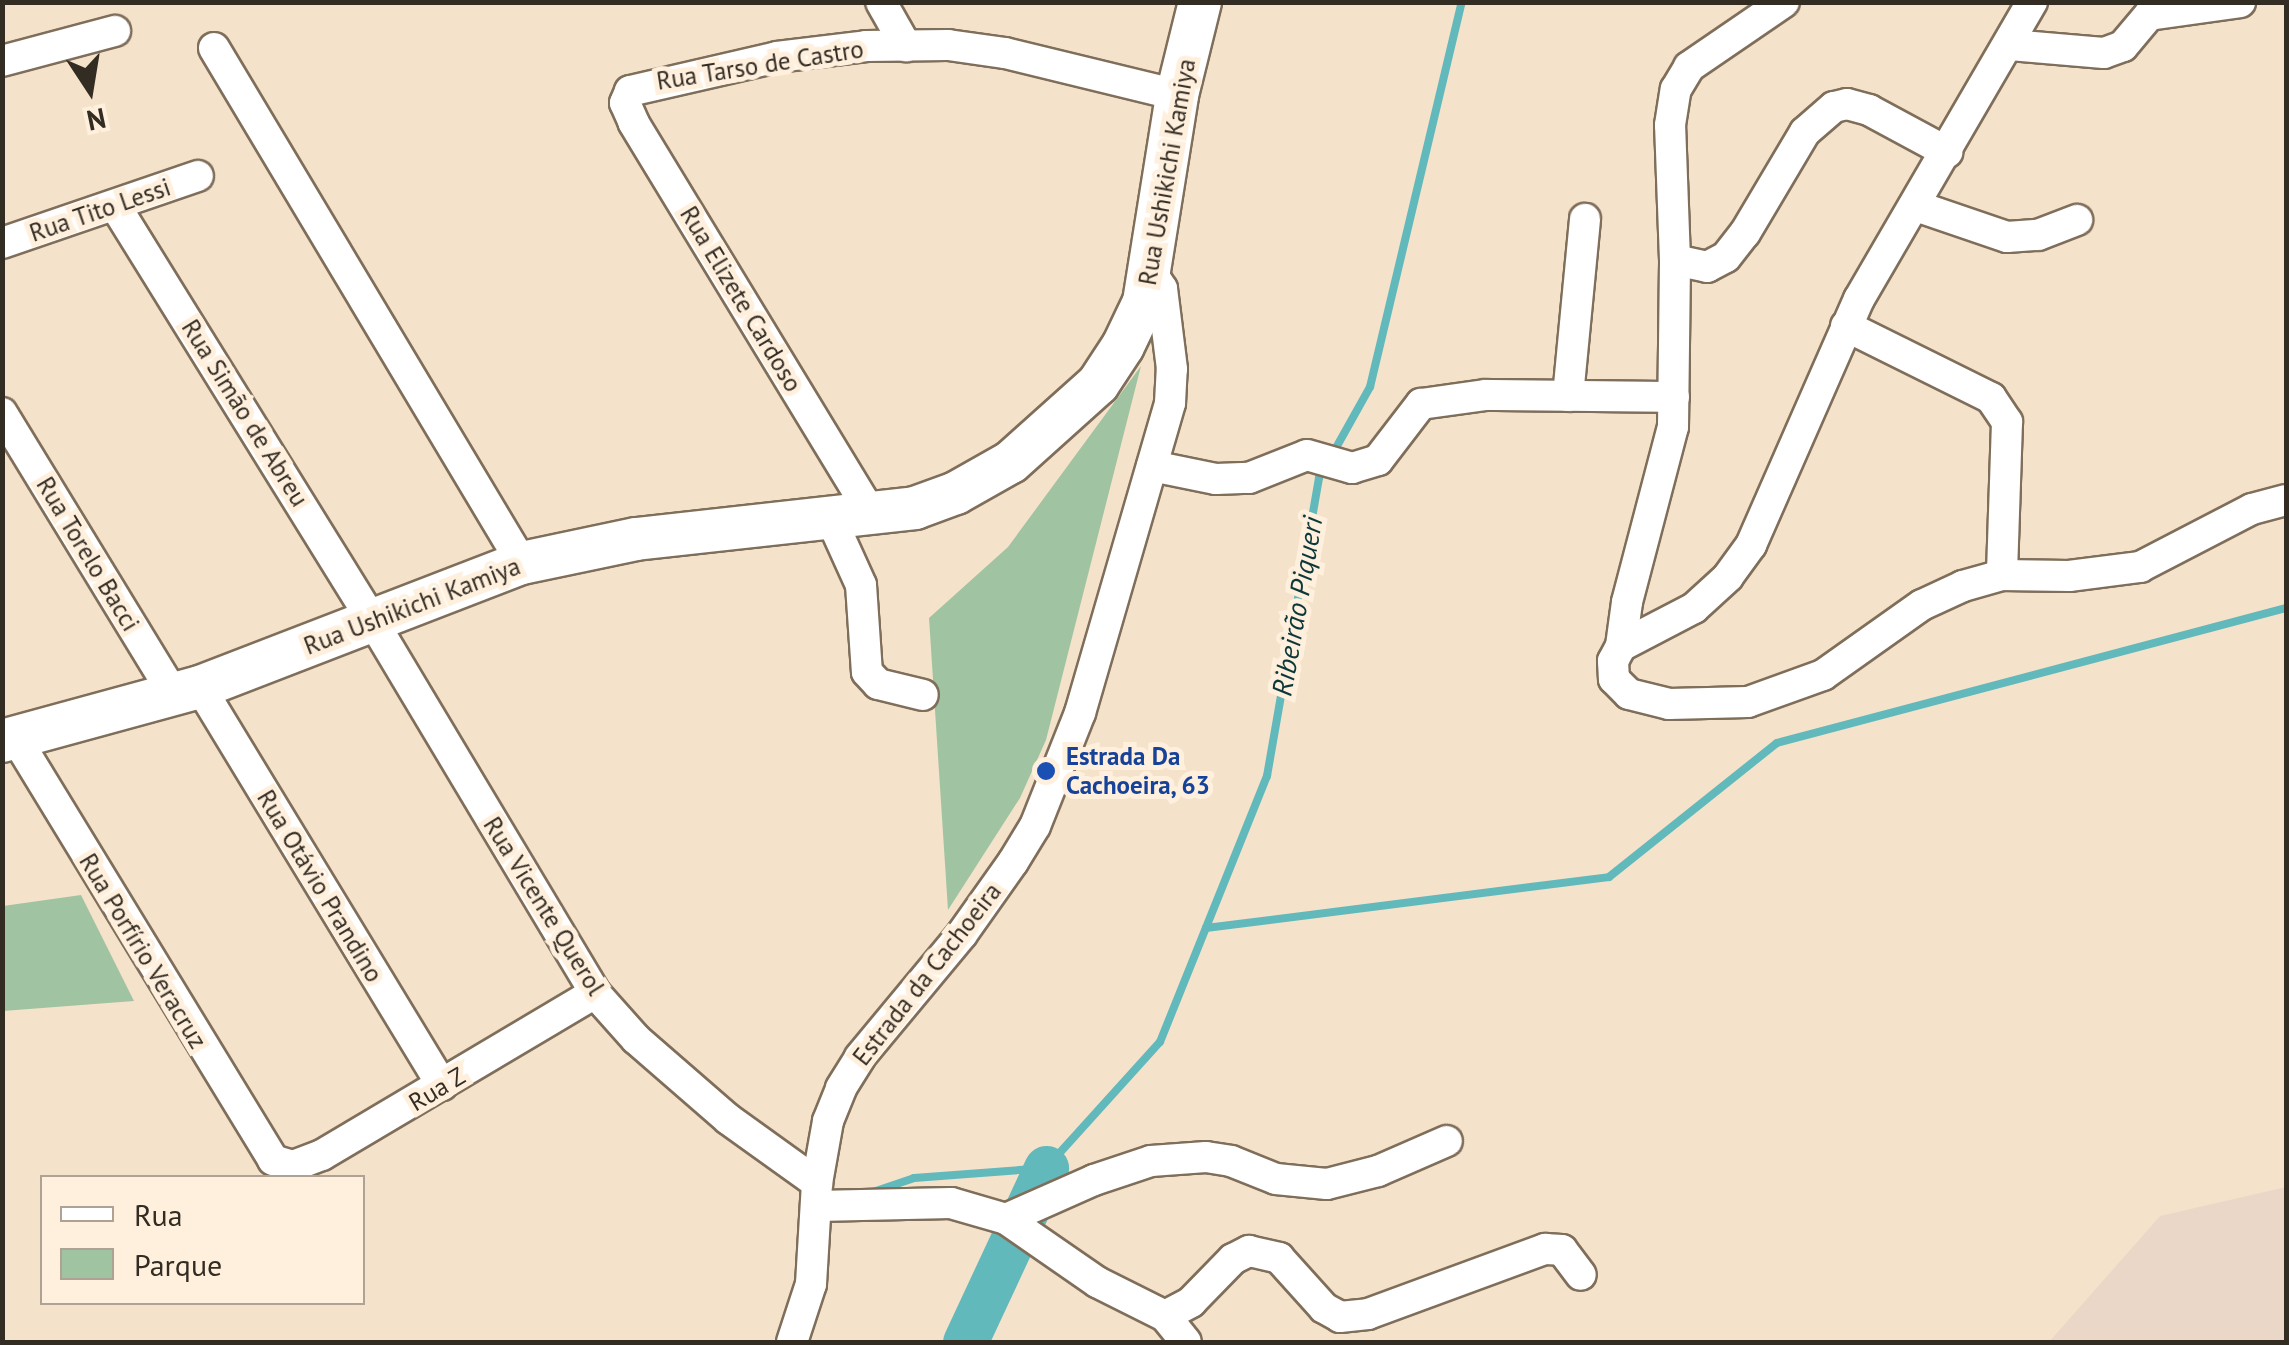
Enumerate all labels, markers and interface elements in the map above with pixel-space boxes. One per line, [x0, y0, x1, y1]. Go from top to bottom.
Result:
street label: Rua Tarso de Castro [654, 34, 866, 96]
north arrow [40, 40, 140, 140]
street label: Rua Ushikichi Kamiya [1132, 56, 1202, 288]
text: N [83, 100, 109, 140]
street label: Rua Tito Lessi [25, 172, 175, 248]
street label: Rua Elizete Cardoso [674, 201, 808, 397]
street label: Rua Simão de Abreu [175, 314, 315, 512]
street label: Rua Torelo Bacci [30, 471, 146, 637]
water label: Ribeirão Piqueri [1265, 514, 1329, 698]
street label: Rua Ushikichi Kamiya [300, 551, 524, 661]
place label: Estrada Da Cachoeira, 63 [1066, 742, 1212, 801]
marker: Estrada Da Cachoeira, 63 [1035, 760, 1057, 782]
street label: Rua Otávio Prandino [251, 784, 389, 988]
street label: Rua Vicente Querol [477, 811, 611, 1001]
street label: Rua Porfírio Veracruz [73, 848, 213, 1054]
street label: Estrada da Cachoeira [846, 877, 1008, 1071]
street label: Rua Z [403, 1060, 471, 1118]
legend [40, 1175, 365, 1305]
text: Rua [134, 1195, 183, 1234]
text: Parque [134, 1245, 222, 1284]

